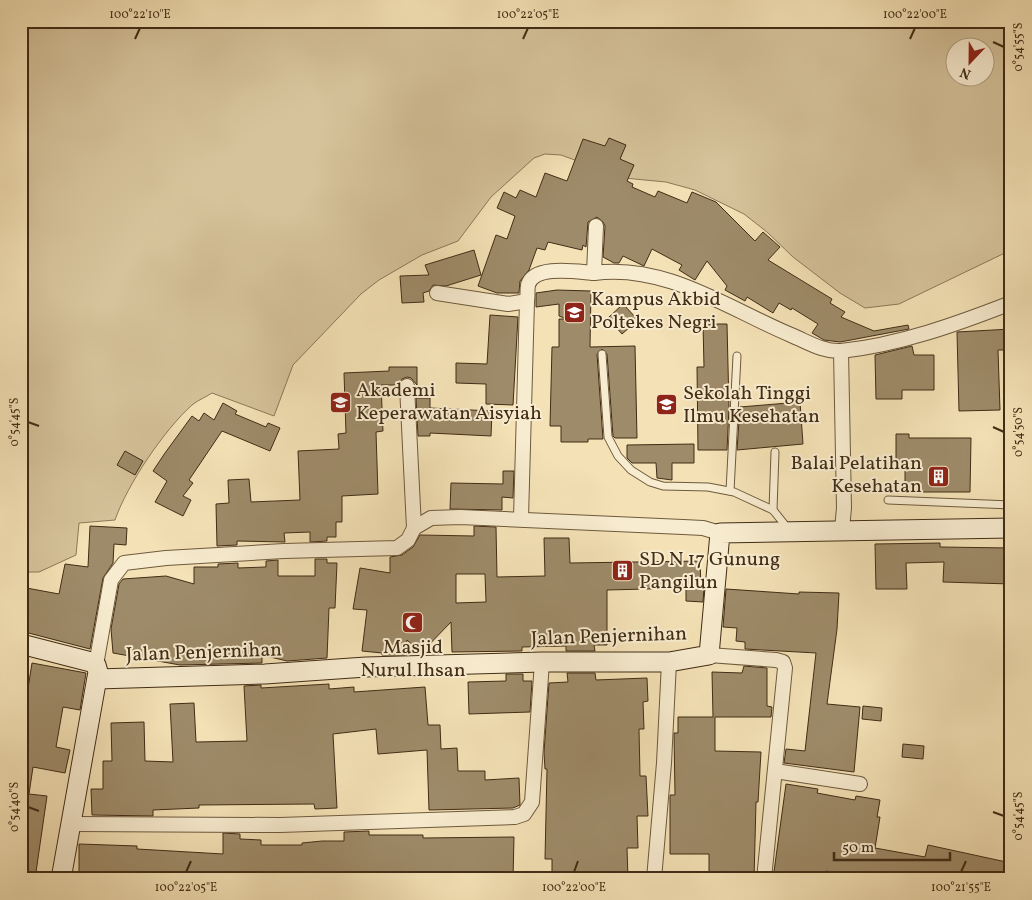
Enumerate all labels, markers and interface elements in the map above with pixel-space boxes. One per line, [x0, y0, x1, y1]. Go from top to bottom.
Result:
text: 100°22'10"E [109, 7, 171, 23]
text: 100°22'05"E [497, 7, 559, 23]
text: 100°22'00"E [883, 7, 947, 23]
text: 0°54'55"S [1011, 23, 1027, 71]
north arrow [944, 38, 994, 88]
text: N [957, 62, 974, 83]
place label: Kampus Akbid Poltekes Negri [591, 286, 721, 337]
school or university icon: Kampus Akbid Poltekes Negri [563, 300, 587, 324]
place label: Akademi Keperawatan Aisyiah [356, 377, 542, 428]
place label: Sekolah Tinggi Ilmu Kesehatan [683, 380, 820, 431]
school or university icon: Akademi Keperawatan Aisyiah [328, 390, 352, 414]
school or university icon: Sekolah Tinggi Ilmu Kesehatan [655, 393, 679, 417]
text: 0°54'45"S [7, 398, 23, 446]
text: 0°54'50"S [1011, 407, 1027, 457]
place label: Balai Pelatihan Kesehatan [790, 450, 922, 501]
building icon: Balai Pelatihan Kesehatan [926, 464, 950, 488]
place label: SD N 17 Gunung Pangilun [639, 546, 780, 597]
building icon: SD N 17 Gunung Pangilun [611, 559, 635, 583]
mosque icon: Masjid Nurul Ihsan [401, 610, 425, 634]
street label: Jalan Penjernihan [530, 620, 688, 654]
place label: Masjid Nurul Ihsan [360, 634, 466, 685]
street label: Jalan Penjernihan [125, 636, 283, 670]
text: 0°54'40"S [7, 782, 23, 832]
text: 0°54'45"S [1011, 792, 1027, 840]
scale bar [834, 830, 951, 862]
text: 50 m [842, 838, 874, 859]
text: 100°22'05"E [155, 880, 217, 896]
text: 100°22'00"E [542, 880, 606, 896]
text: 100°21'55"E [931, 880, 991, 896]

